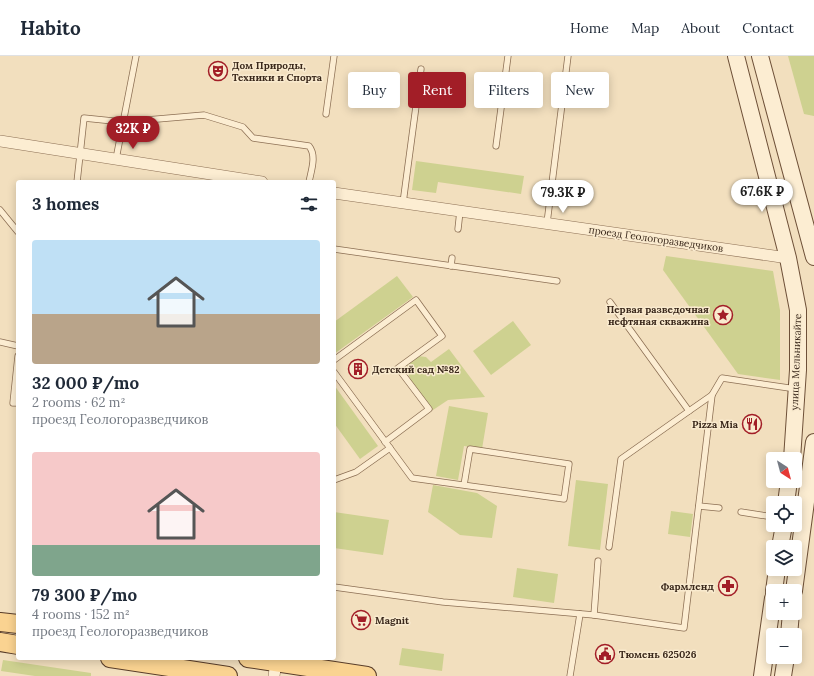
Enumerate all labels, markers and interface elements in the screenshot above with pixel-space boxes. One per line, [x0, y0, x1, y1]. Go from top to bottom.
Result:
text: Habito [20, 16, 81, 40]
text: Home [570, 19, 609, 37]
text: Map [631, 19, 659, 37]
text: About [681, 19, 720, 37]
text: Contact [742, 19, 794, 37]
place label: Дом Природы, Техники и Спорта [232, 59, 323, 84]
theatre icon: Дом Природы, Техники и Спорта [207, 60, 229, 82]
chip: Buy [348, 72, 400, 108]
chip: Rent [408, 72, 466, 108]
chip: Filters [474, 72, 543, 108]
chip: New [551, 72, 609, 108]
pin: 32K ₽ [105, 116, 161, 150]
text: 32K ₽ [116, 120, 150, 137]
pin: 67.6K ₽ [725, 179, 799, 213]
pin: 79.3K ₽ [526, 180, 600, 214]
text: 67.6K ₽ [740, 183, 784, 200]
text: 79.3K ₽ [541, 184, 585, 201]
text: 3 homes [32, 193, 99, 215]
icon: filters [298, 193, 320, 215]
street label: проезд Геологоразведчиков [588, 223, 724, 255]
icon: home [140, 266, 212, 338]
place label: Первая разведочная нефтяная скважина [607, 303, 710, 328]
place icon: Первая разведочная нефтяная скважина [712, 304, 734, 326]
street label: улица Мельникайте [788, 313, 804, 411]
building icon: Детский сад №82 [347, 358, 369, 380]
place label: Детский сад №82 [372, 363, 460, 376]
text: 32 000 ₽/mo [32, 372, 139, 394]
text: 2 rooms · 62 m² [32, 394, 125, 411]
text: проезд Геологоразведчиков [32, 411, 208, 428]
restaurant icon: Pizza Mia [741, 413, 763, 435]
place label: Pizza Mia [692, 418, 739, 431]
north arrow [766, 452, 802, 488]
map controls [766, 452, 802, 664]
icon: home [140, 478, 212, 550]
button: locate [766, 496, 802, 532]
button: layers [766, 540, 802, 576]
pharmacy icon: Фармленд [717, 575, 739, 597]
place label: Фармленд [661, 580, 714, 593]
text: 79 300 ₽/mo [32, 584, 137, 606]
button: + [766, 584, 802, 620]
text: 4 rooms · 152 m² [32, 606, 130, 623]
supermarket icon: Magnit [350, 609, 372, 631]
place label: Magnit [375, 614, 410, 627]
text: проезд Геологоразведчиков [32, 623, 208, 640]
button: − [766, 628, 802, 664]
public building icon: Тюмень 625026 [594, 643, 616, 665]
place label: Тюмень 625026 [619, 648, 697, 661]

